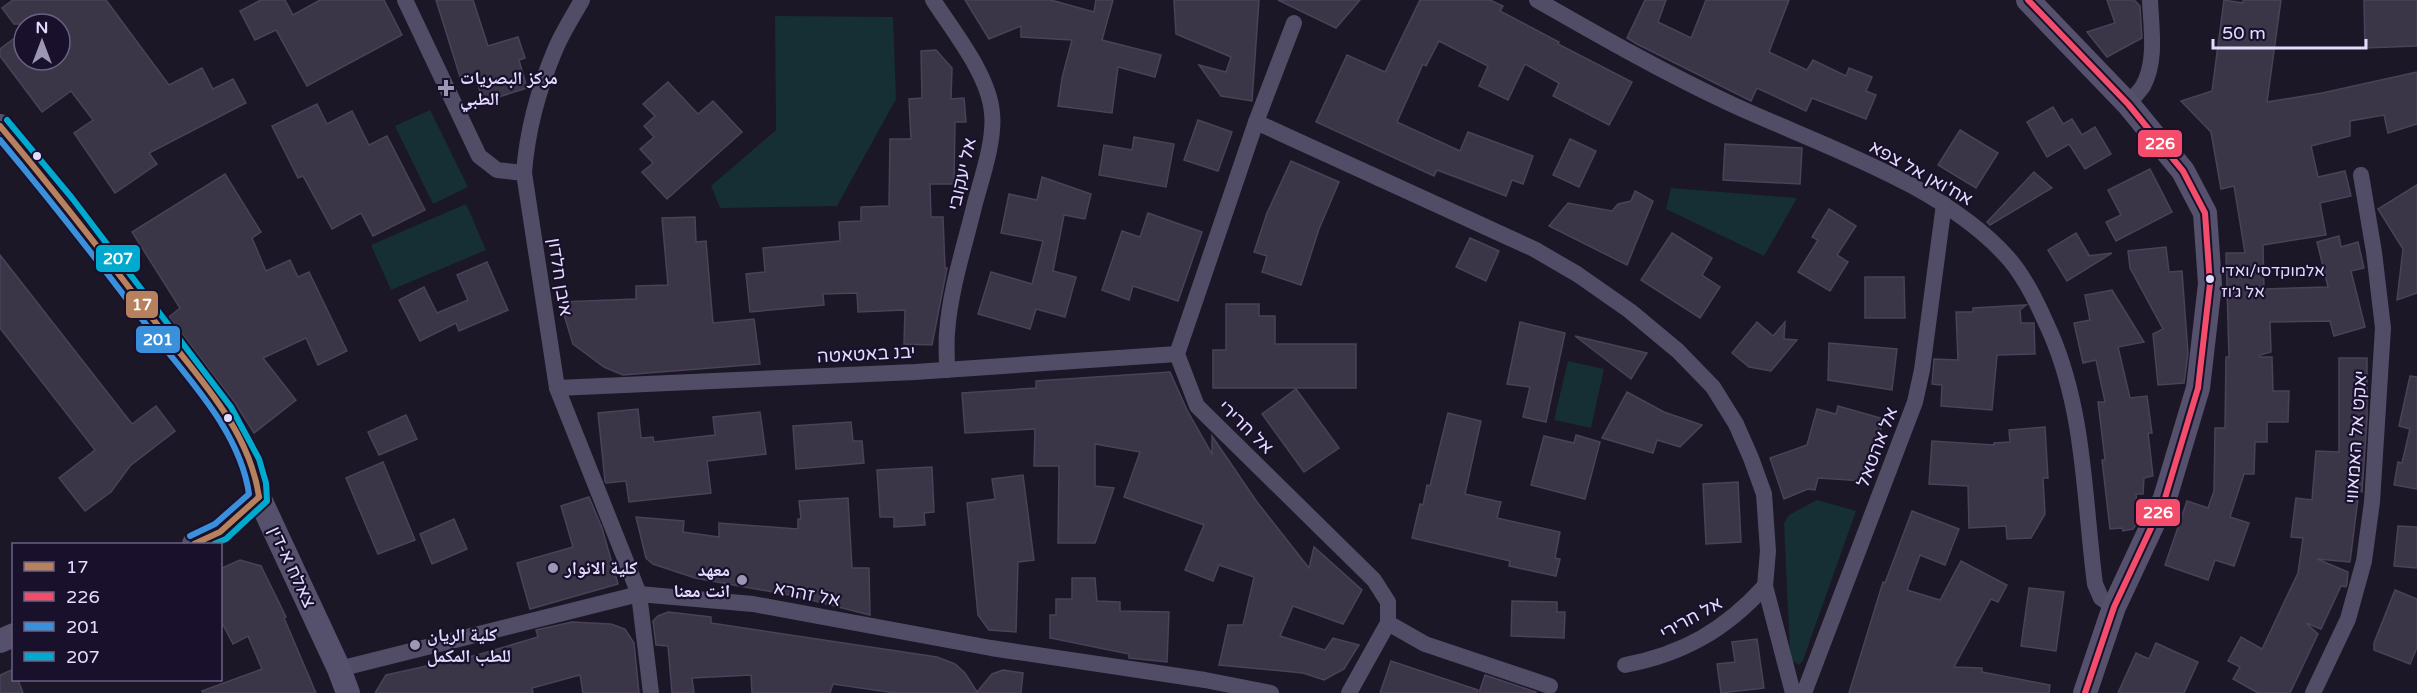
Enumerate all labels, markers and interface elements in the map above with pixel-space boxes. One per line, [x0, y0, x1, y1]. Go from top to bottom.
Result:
north arrow [12, 12, 72, 72]
scale bar [2213, 12, 2366, 50]
text: N [36, 18, 48, 38]
text: 50 m [2222, 22, 2266, 44]
place label: مركز البصريات الطبي [460, 67, 558, 113]
marker: مركز البصريات الطبي [437, 79, 455, 97]
line badge: 226 [2137, 129, 2183, 158]
text: 226 [2145, 134, 2175, 154]
street label: אל יעקובי [943, 136, 981, 212]
street label: אח'ואן אל צפא [1865, 136, 1977, 210]
unlabelled marker [31, 150, 43, 162]
street label: איבן חלדון [543, 236, 577, 318]
line badge: 207 [95, 244, 141, 273]
text: 207 [103, 249, 133, 269]
place label: אלמוקדסי/ואדי אל ג׳וז [2221, 261, 2325, 302]
marker: אלמוקדסי/ואדי אל ג׳וז [2204, 273, 2216, 285]
line badge: 17 [125, 290, 159, 319]
text: 17 [132, 295, 152, 315]
line badge: 201 [135, 325, 181, 354]
text: 201 [143, 330, 173, 350]
street label: יבנ באטאטה [816, 340, 916, 368]
street label: יאקט אל האמאווי [2340, 370, 2372, 504]
street label: אל חרירי [1214, 395, 1278, 459]
street label: אל אהטאל [1852, 404, 1902, 490]
unlabelled marker [222, 412, 234, 424]
line badge: 226 [2135, 498, 2181, 527]
text: 226 [2143, 503, 2173, 523]
street label: צאלח א-דין [264, 523, 320, 611]
legend [12, 543, 222, 681]
text: 17 [66, 556, 89, 578]
place label: كلية الانوار [564, 557, 638, 579]
place label: معهد انت معنا [674, 559, 730, 602]
marker: كلية الانوار [546, 561, 560, 575]
marker: معهد انت معنا [735, 573, 749, 587]
street label: אל זהרא [772, 577, 842, 611]
text: 226 [66, 586, 100, 608]
street label: אל חרירי [1656, 592, 1726, 644]
text: 201 [66, 616, 100, 638]
place label: كلية الريان للطب المكمل [427, 624, 511, 667]
marker: كلية الريان للطب المكمل [408, 638, 422, 652]
text: 207 [66, 646, 100, 668]

